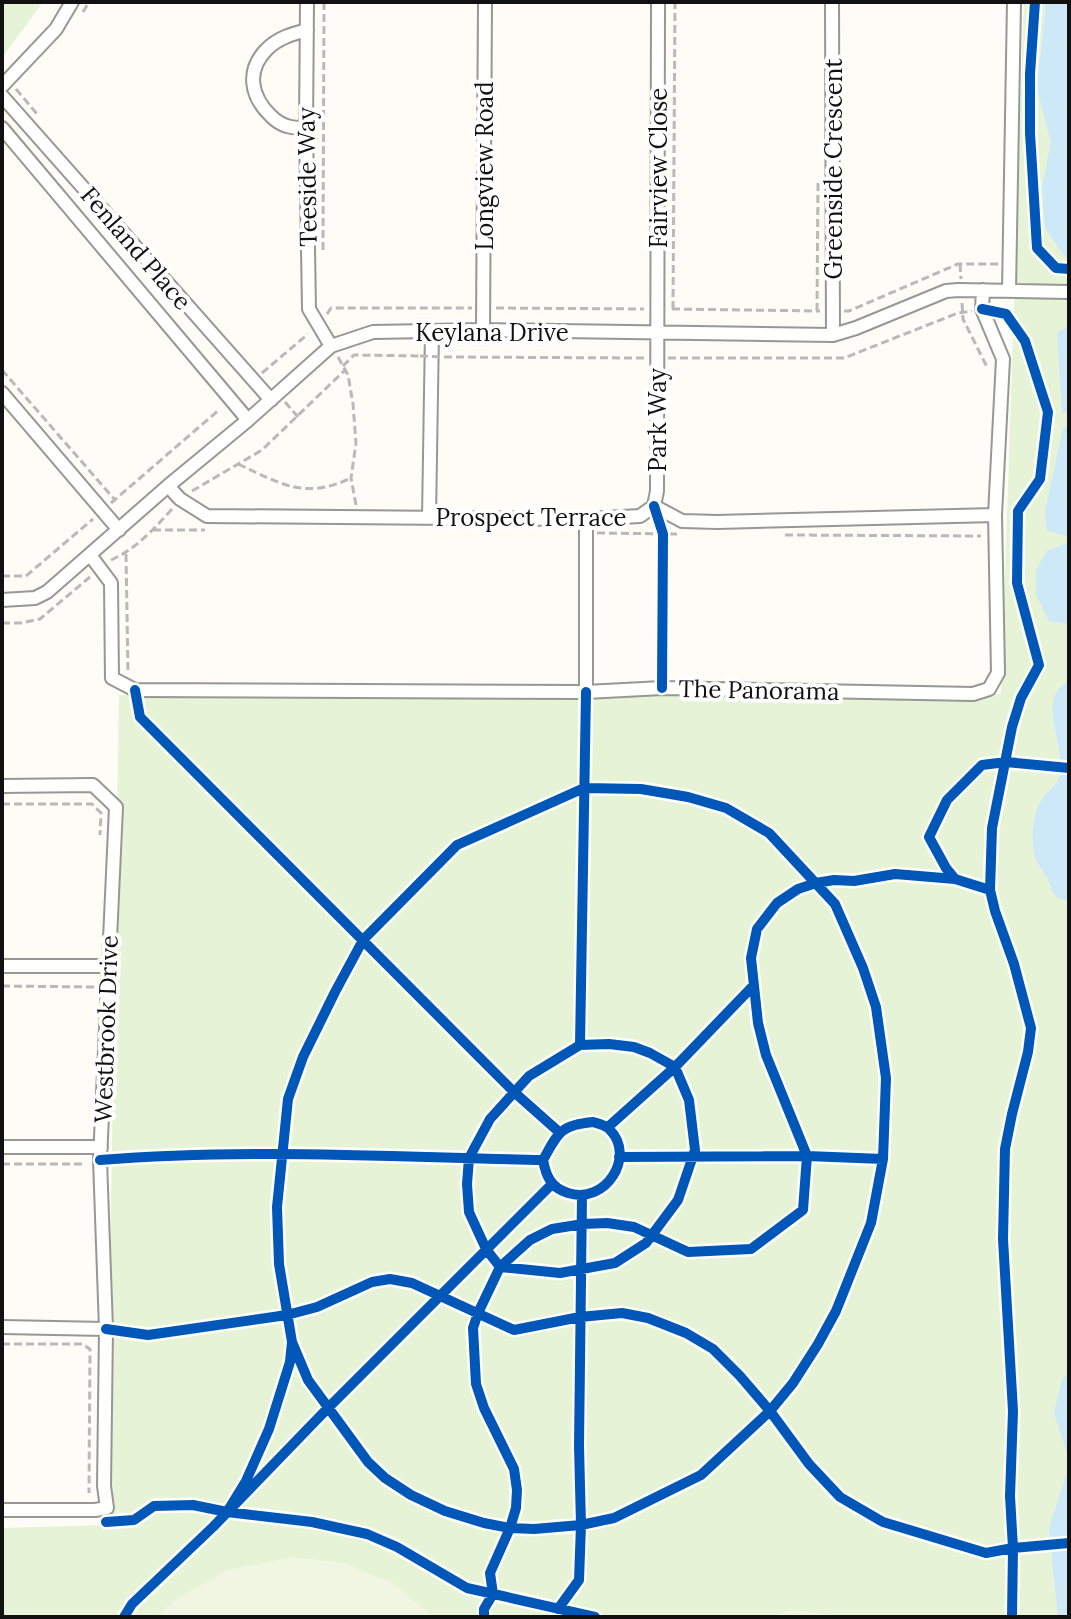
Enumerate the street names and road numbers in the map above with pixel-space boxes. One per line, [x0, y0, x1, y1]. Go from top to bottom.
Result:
street label: Greenside Crescent [818, 58, 849, 279]
street label: Longview Road [469, 81, 500, 251]
street label: Fairview Close [643, 88, 674, 248]
street label: Teeside Way [290, 107, 324, 247]
street label: Fenland Place [74, 180, 198, 316]
street label: Keylana Drive [415, 317, 569, 348]
street label: Park Way [642, 368, 673, 472]
street label: Prospect Terrace [435, 502, 627, 533]
street label: The Panorama [678, 673, 840, 707]
street label: Westbrook Drive [87, 935, 125, 1123]

